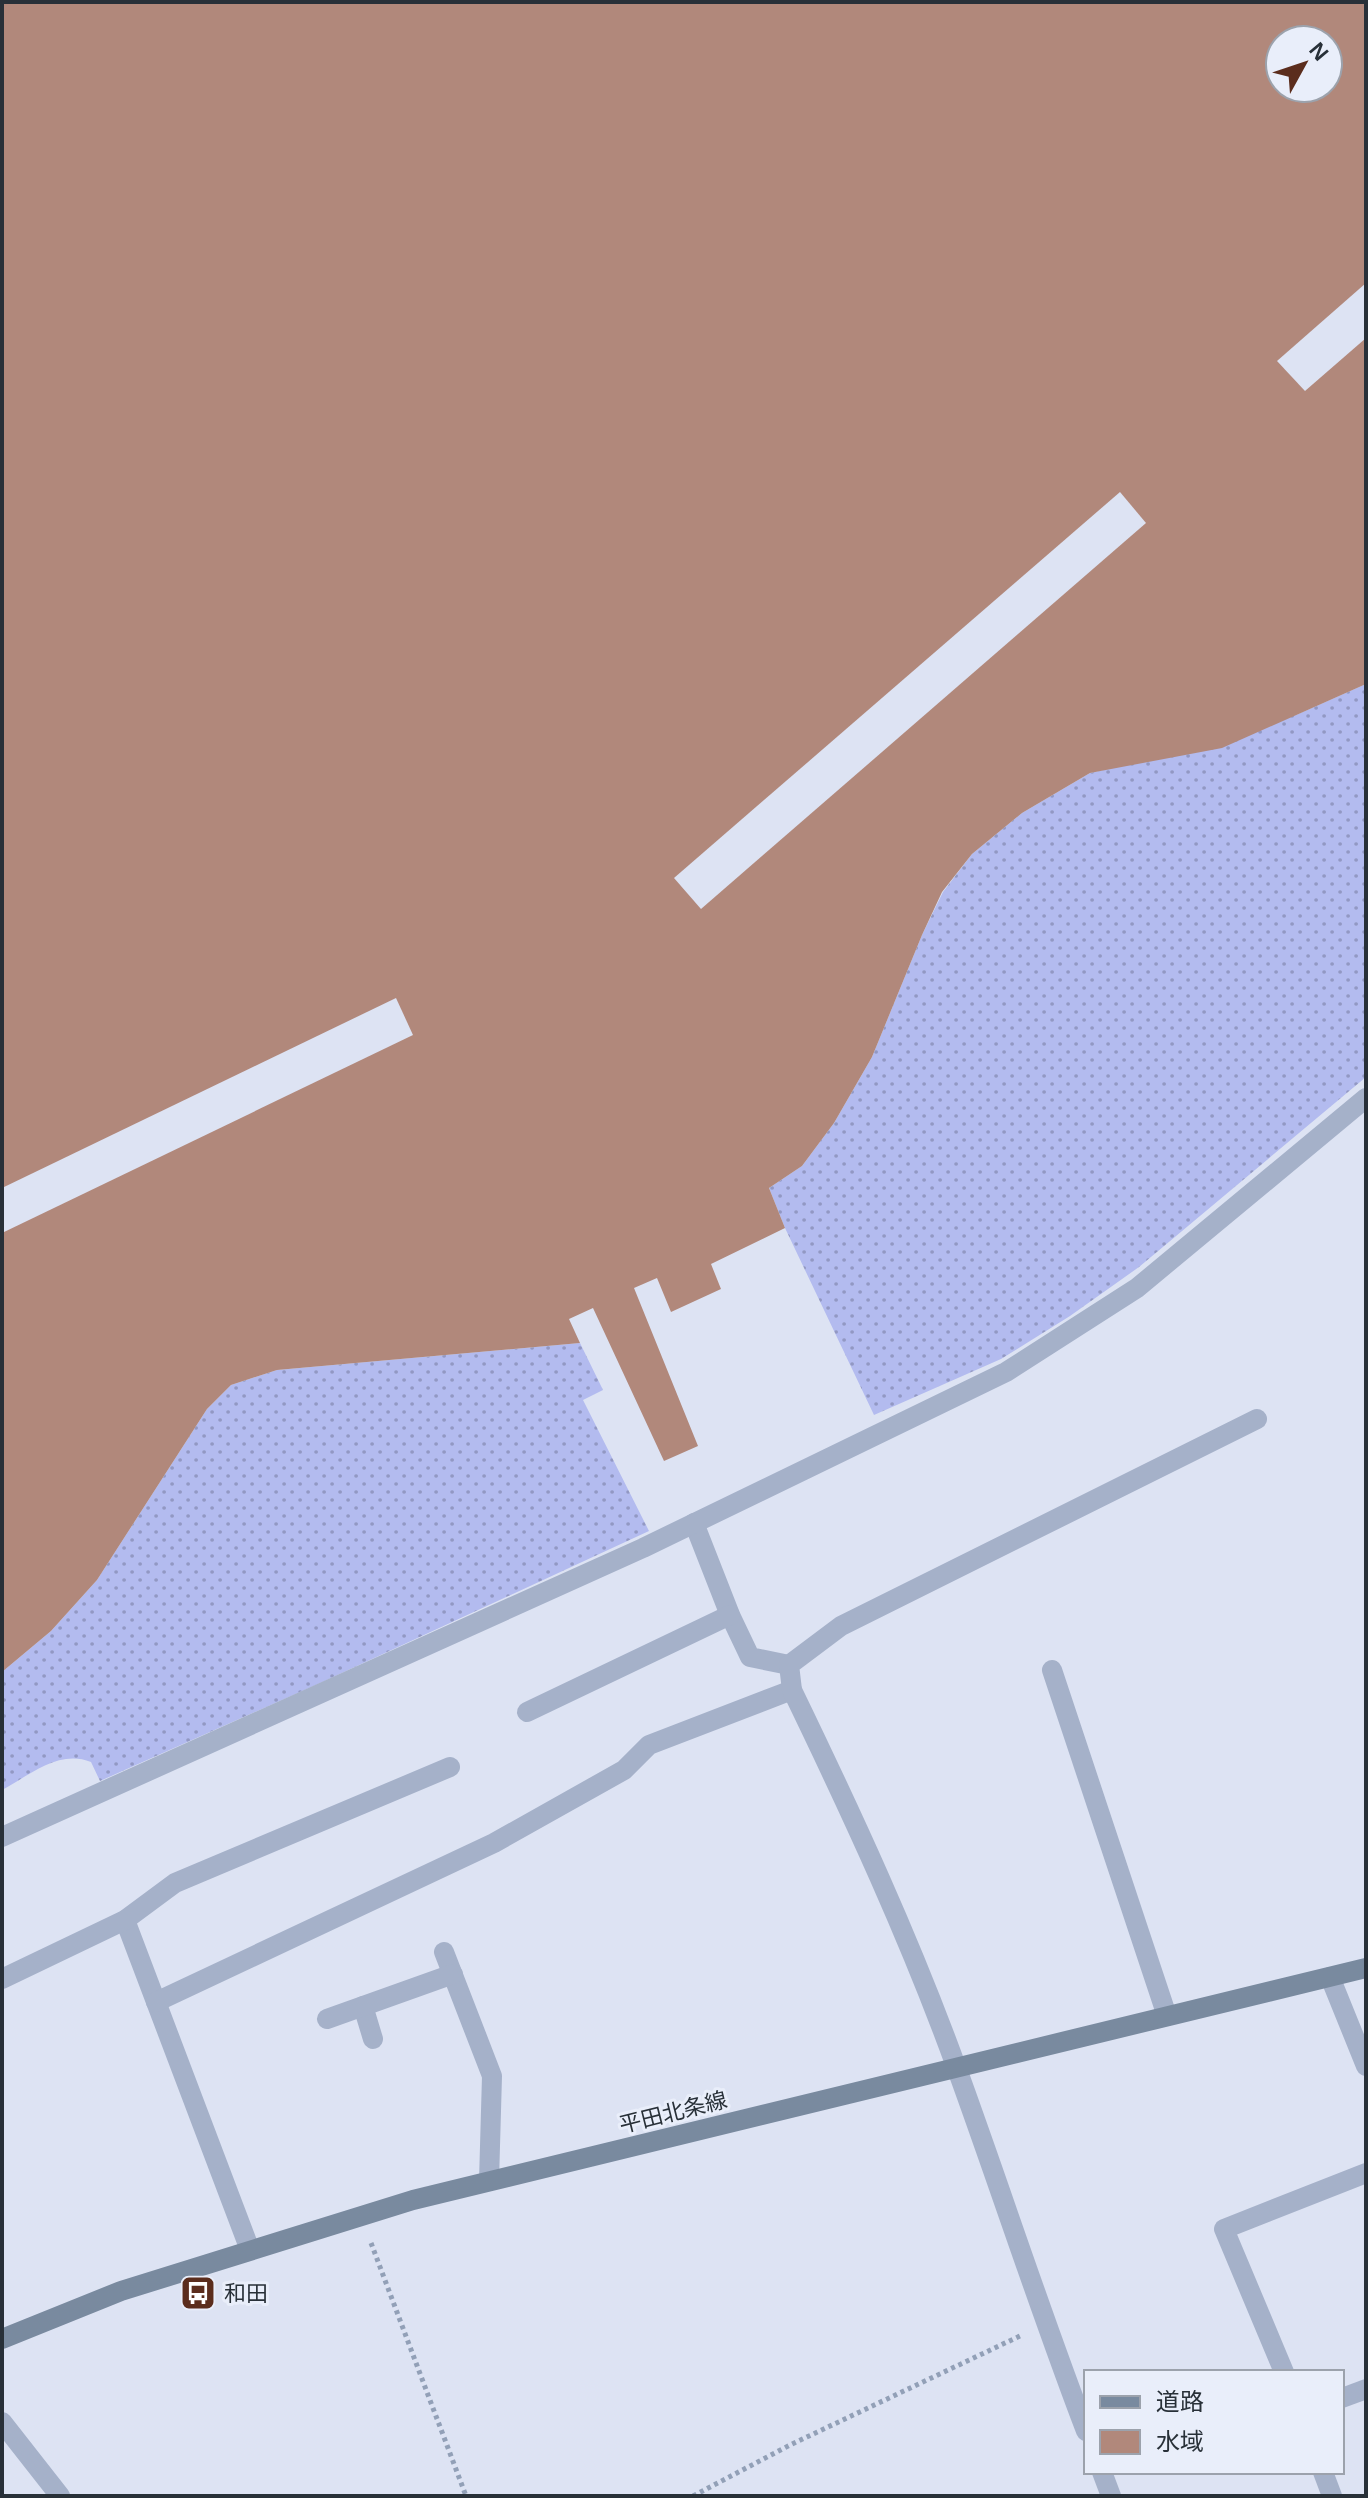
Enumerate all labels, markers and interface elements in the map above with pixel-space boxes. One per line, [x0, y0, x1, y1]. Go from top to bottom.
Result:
north arrow [1264, 24, 1344, 104]
text: N [1304, 37, 1334, 66]
street label: 平田北条線 [617, 2087, 730, 2138]
bus stop icon: 和田 [179, 2274, 217, 2312]
place label: 和田 [224, 2281, 268, 2306]
legend [1084, 2370, 1344, 2474]
text: 道路 [1156, 2388, 1204, 2415]
text: 水域 [1156, 2428, 1204, 2455]

